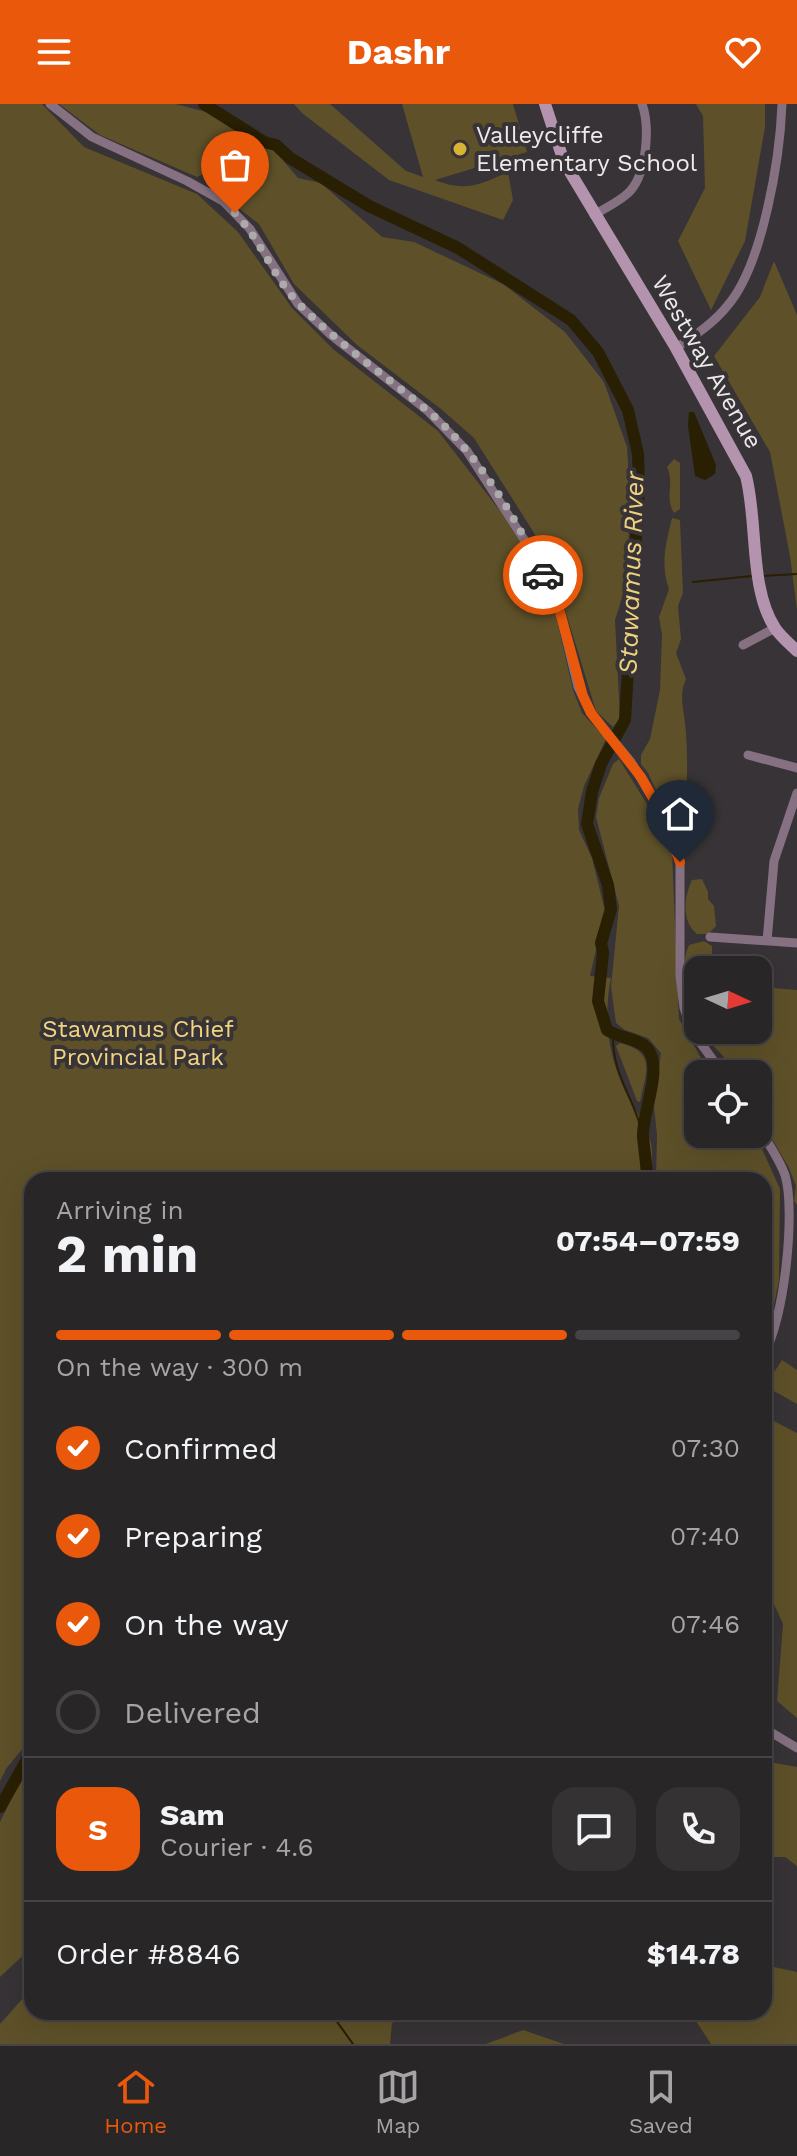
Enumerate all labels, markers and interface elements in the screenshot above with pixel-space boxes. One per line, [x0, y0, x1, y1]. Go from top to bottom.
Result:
icon: menu [32, 30, 76, 74]
icon: heart [721, 30, 765, 74]
text: Dashr [347, 31, 450, 73]
place label: Valleycliffe Elementary School [476, 121, 698, 177]
pin [201, 131, 269, 213]
marker: Valleycliffe Elementary School [451, 140, 469, 158]
icon: bag [213, 143, 257, 187]
street label: Westway Avenue [646, 270, 768, 454]
water label: Stawamus River [612, 470, 650, 675]
courier [503, 535, 583, 615]
icon: car [521, 553, 565, 597]
pin [646, 780, 714, 862]
icon: home [658, 792, 702, 836]
north arrow [684, 956, 772, 1044]
map controls [684, 956, 772, 1148]
park label: Stawamus Chief Provincial Park [42, 1015, 234, 1071]
button: locate [684, 1060, 772, 1148]
text: Arriving in [56, 1195, 184, 1225]
text: 07:54–07:59 [556, 1223, 740, 1258]
text: 2 min [56, 1224, 198, 1285]
text: On the way · 300 m [56, 1352, 303, 1382]
icon: check [56, 1426, 100, 1470]
text: Confirmed [124, 1431, 278, 1466]
text: 07:30 [671, 1433, 740, 1463]
icon: check [56, 1514, 100, 1558]
text: Preparing [124, 1519, 262, 1554]
text: 07:40 [670, 1521, 740, 1551]
icon: check [56, 1602, 100, 1646]
text: On the way [124, 1607, 289, 1642]
text: 07:46 [670, 1609, 740, 1639]
text: Delivered [124, 1695, 261, 1730]
button: chat [552, 1787, 636, 1871]
button: phone [656, 1787, 740, 1871]
text: Sam [160, 1797, 225, 1832]
text: S [88, 1812, 108, 1847]
text: Courier · 4.6 [160, 1832, 314, 1862]
text: Order #8846 [56, 1936, 241, 1971]
text: $14.78 [647, 1936, 740, 1971]
tab: Home [104, 2065, 167, 2138]
tab: Map [376, 2065, 420, 2138]
tab: Saved [629, 2065, 693, 2138]

